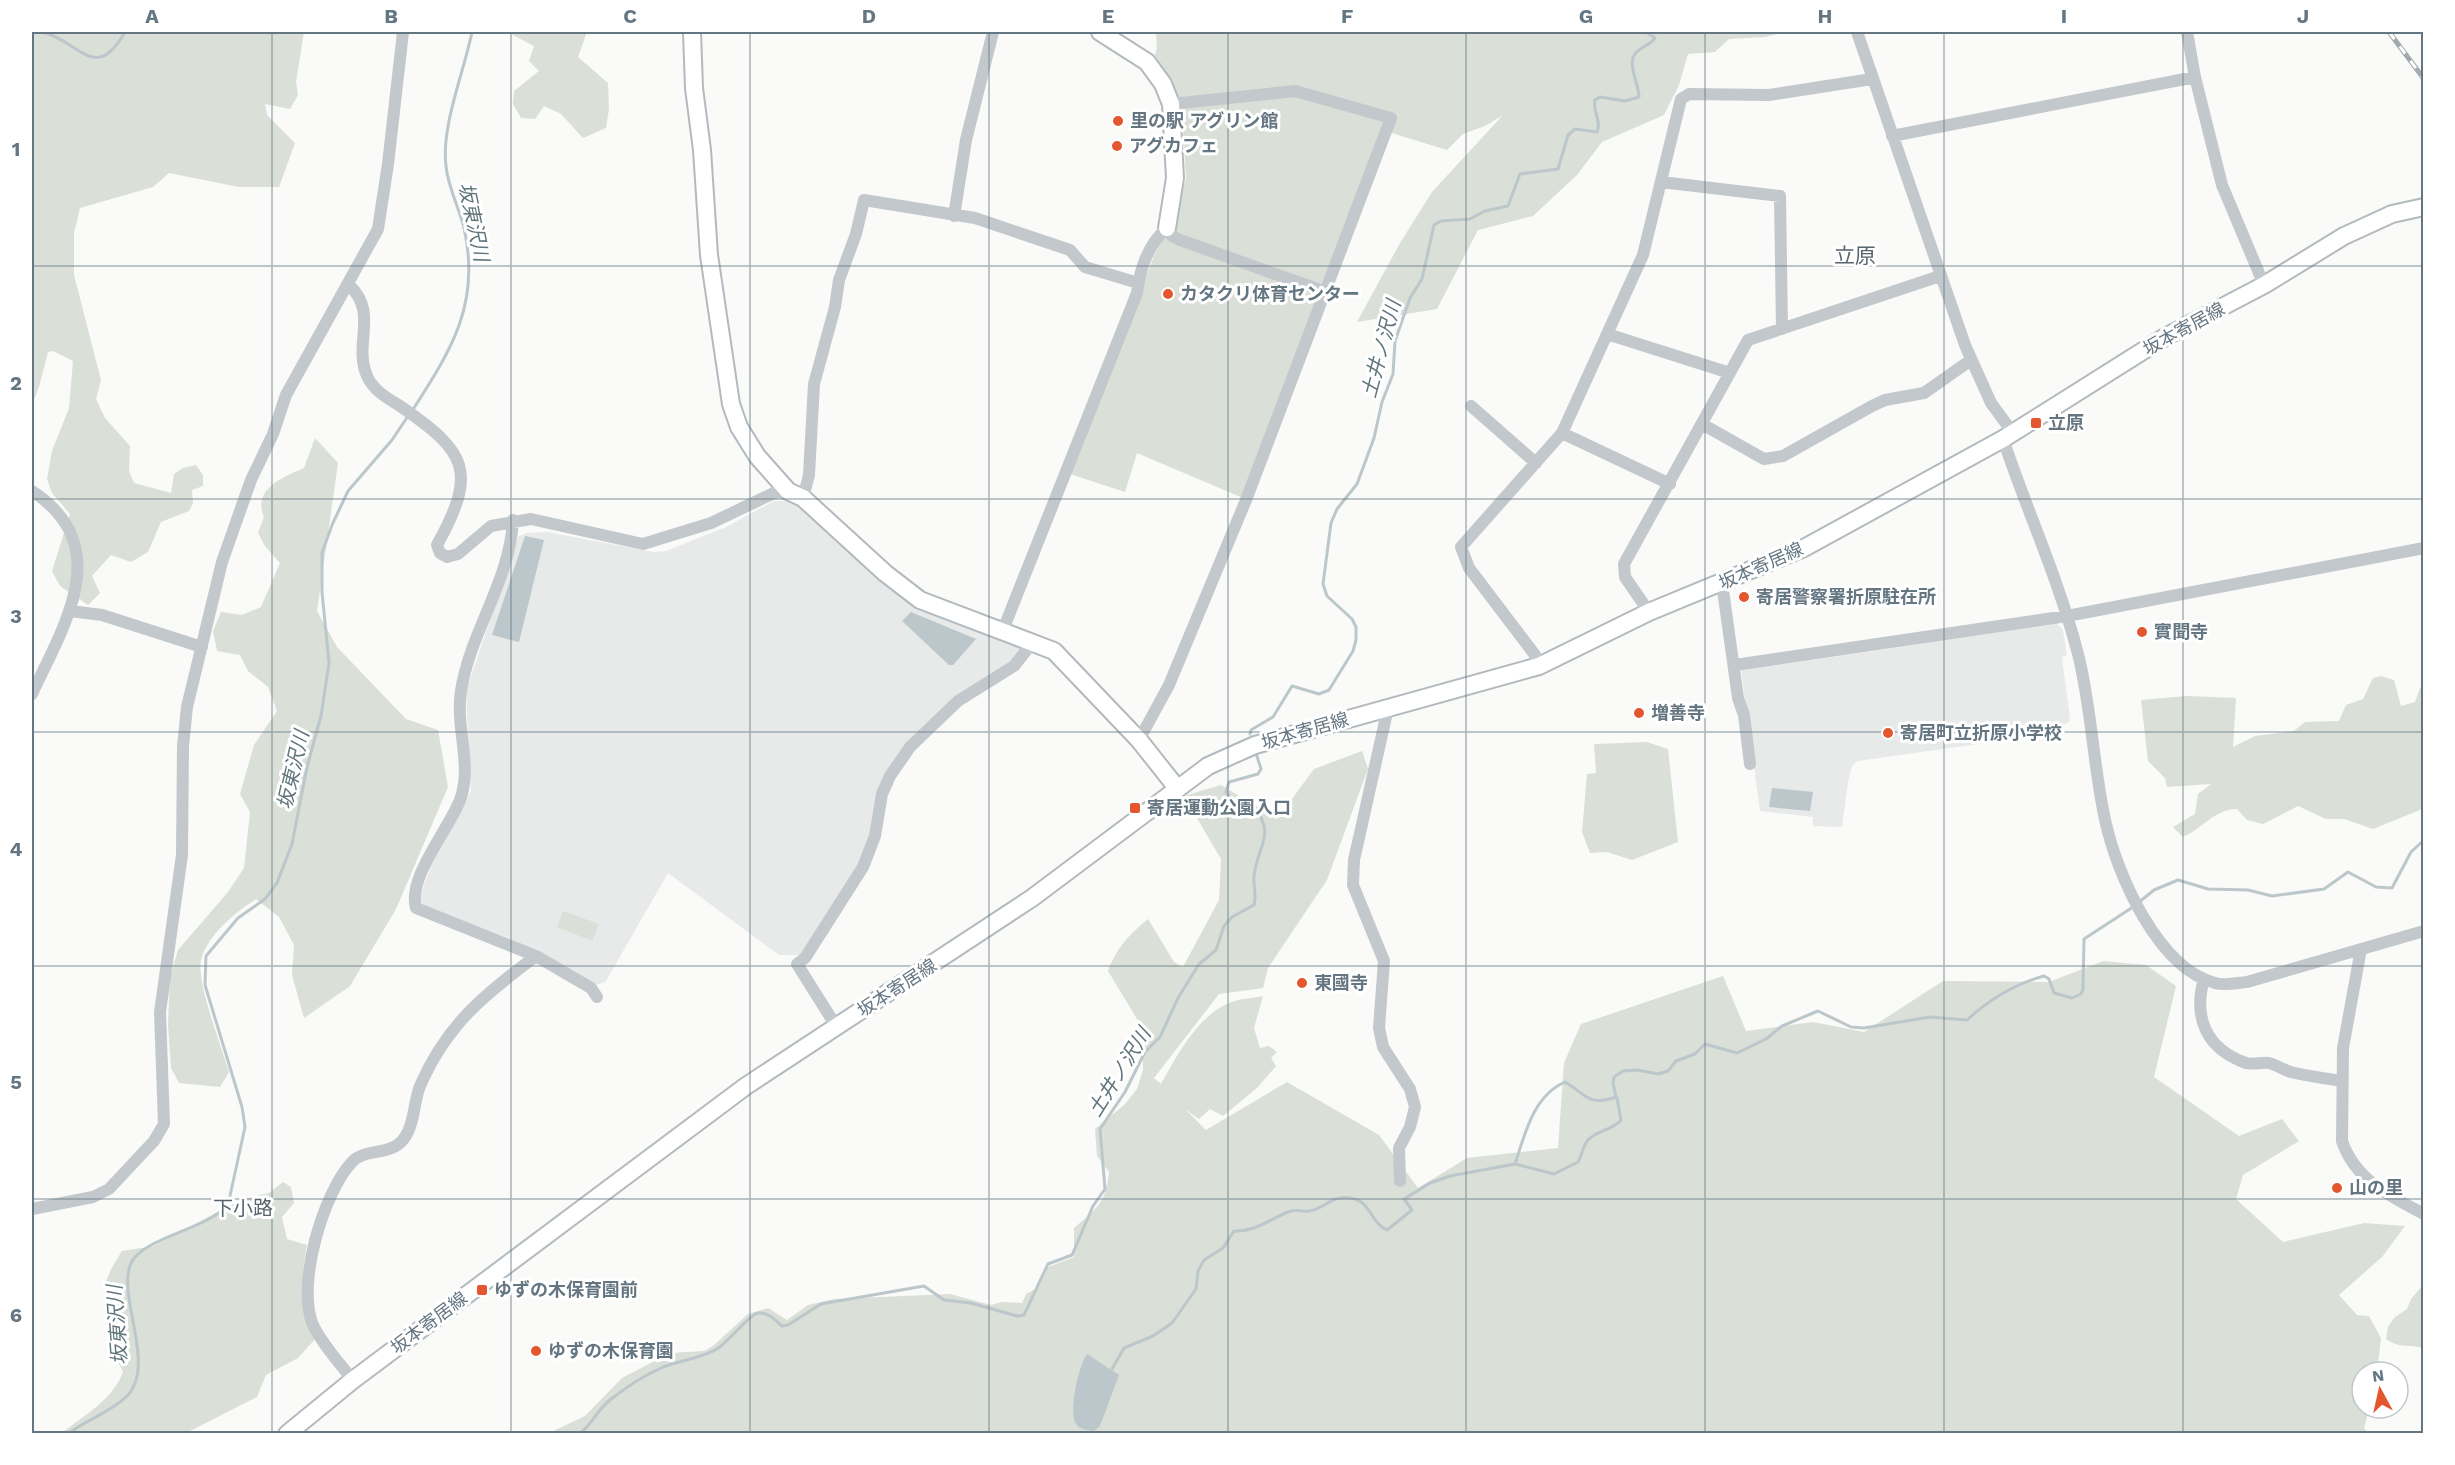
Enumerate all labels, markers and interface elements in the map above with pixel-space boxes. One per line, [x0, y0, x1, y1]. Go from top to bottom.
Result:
text: A [145, 4, 159, 28]
text: B [384, 4, 398, 28]
text: C [623, 4, 637, 28]
text: D [862, 4, 876, 28]
text: E [1102, 4, 1114, 28]
text: F [1341, 4, 1353, 28]
text: G [1579, 4, 1593, 28]
text: H [1818, 4, 1832, 28]
text: I [2061, 4, 2067, 28]
text: J [2297, 4, 2309, 28]
place label: 里の駅 アグリン館 [1130, 110, 1278, 131]
marker: 里の駅 アグリン館 [1111, 114, 1125, 128]
place label: アグカフェ [1129, 135, 1218, 156]
text: 1 [12, 137, 20, 161]
marker: アグカフェ [1110, 139, 1124, 153]
water label: 坂東沢川 [454, 180, 494, 266]
district label: 立原 [1834, 243, 1876, 268]
place label: カタクリ体育センター [1180, 283, 1360, 304]
marker: カタクリ体育センター [1161, 287, 1175, 301]
water label: 土井ノ沢川 [1356, 296, 1406, 400]
street label: 坂本寄居線 [2139, 298, 2228, 360]
text: 2 [10, 371, 22, 395]
place label: 立原 [2048, 412, 2084, 433]
marker: 立原 [2029, 416, 2043, 430]
street label: 坂本寄居線 [1715, 538, 1806, 593]
place label: 寄居警察署折原駐在所 [1756, 586, 1936, 607]
marker: 寄居警察署折原駐在所 [1737, 590, 1751, 604]
text: 3 [10, 604, 22, 628]
place label: 實聞寺 [2154, 621, 2208, 642]
marker: 實聞寺 [2135, 625, 2149, 639]
place label: 増善寺 [1651, 702, 1705, 723]
marker: 増善寺 [1632, 706, 1646, 720]
street label: 坂本寄居線 [1259, 708, 1351, 753]
place label: 寄居町立折原小学校 [1900, 722, 2062, 743]
water label: 坂東沢川 [272, 726, 314, 812]
marker: 寄居町立折原小学校 [1881, 726, 1895, 740]
place label: 寄居運動公園入口 [1147, 797, 1291, 818]
marker: 寄居運動公園入口 [1128, 801, 1142, 815]
text: 4 [10, 837, 23, 861]
street label: 坂本寄居線 [853, 954, 940, 1021]
place label: 東國寺 [1314, 972, 1368, 993]
marker: 東國寺 [1295, 976, 1309, 990]
water label: 土井ノ沢川 [1082, 1022, 1157, 1121]
text: 5 [10, 1070, 22, 1094]
place label: 山の里 [2349, 1177, 2403, 1198]
marker: 山の里 [2330, 1181, 2344, 1195]
district label: 下小路 [213, 1196, 273, 1220]
place label: ゆずの木保育園前 [494, 1279, 638, 1300]
water label: 坂東沢川 [102, 1282, 132, 1366]
marker: ゆずの木保育園前 [475, 1283, 489, 1297]
street label: 坂本寄居線 [386, 1287, 471, 1358]
text: 6 [10, 1303, 22, 1327]
place label: ゆずの木保育園 [548, 1340, 674, 1361]
marker: ゆずの木保育園 [529, 1344, 543, 1358]
north arrow [2350, 1360, 2410, 1420]
text: N [2371, 1365, 2385, 1386]

